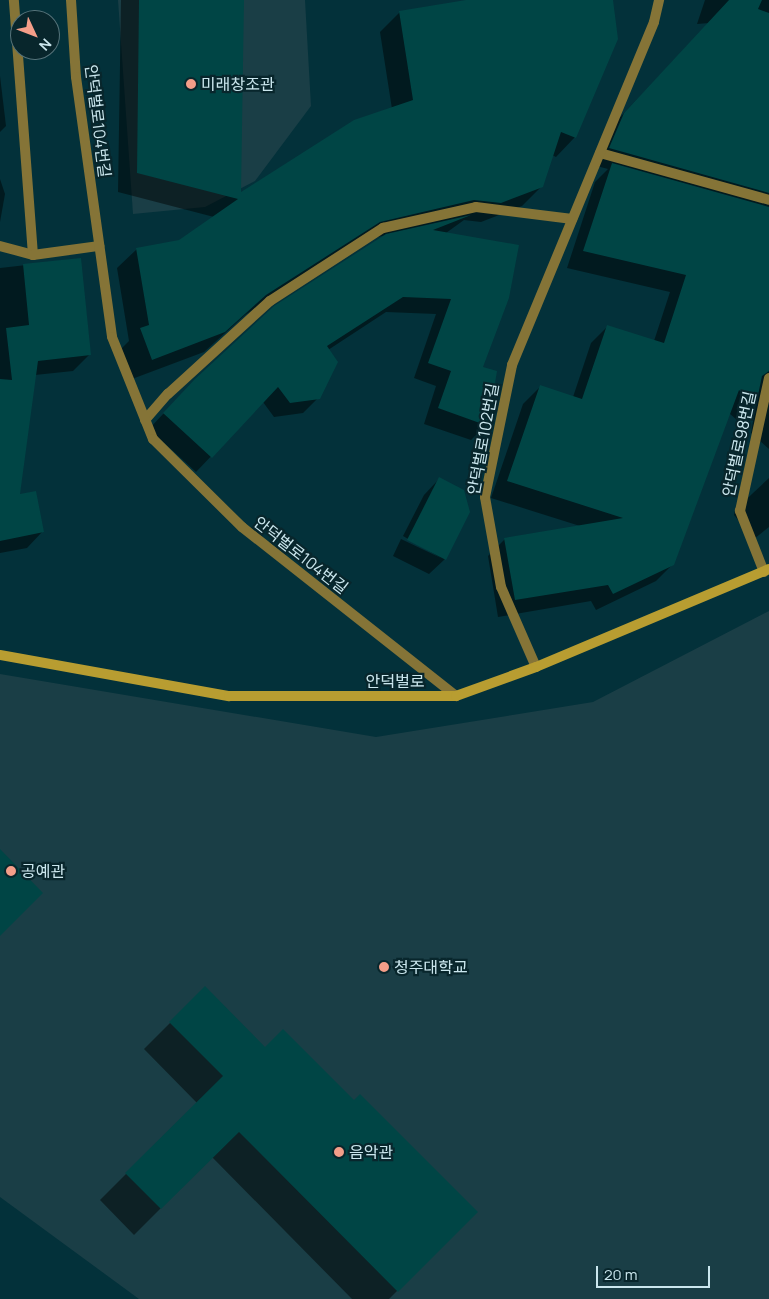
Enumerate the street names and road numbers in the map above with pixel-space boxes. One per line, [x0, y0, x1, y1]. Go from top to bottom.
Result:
street label: 안덕벌로104번길 [82, 63, 114, 179]
street label: 안덕벌로102번길 [464, 381, 502, 497]
street label: 안덕벌로98번길 [718, 389, 760, 499]
street label: 안덕벌로104번길 [250, 512, 352, 598]
street label: 안덕벌로 [366, 671, 424, 691]

